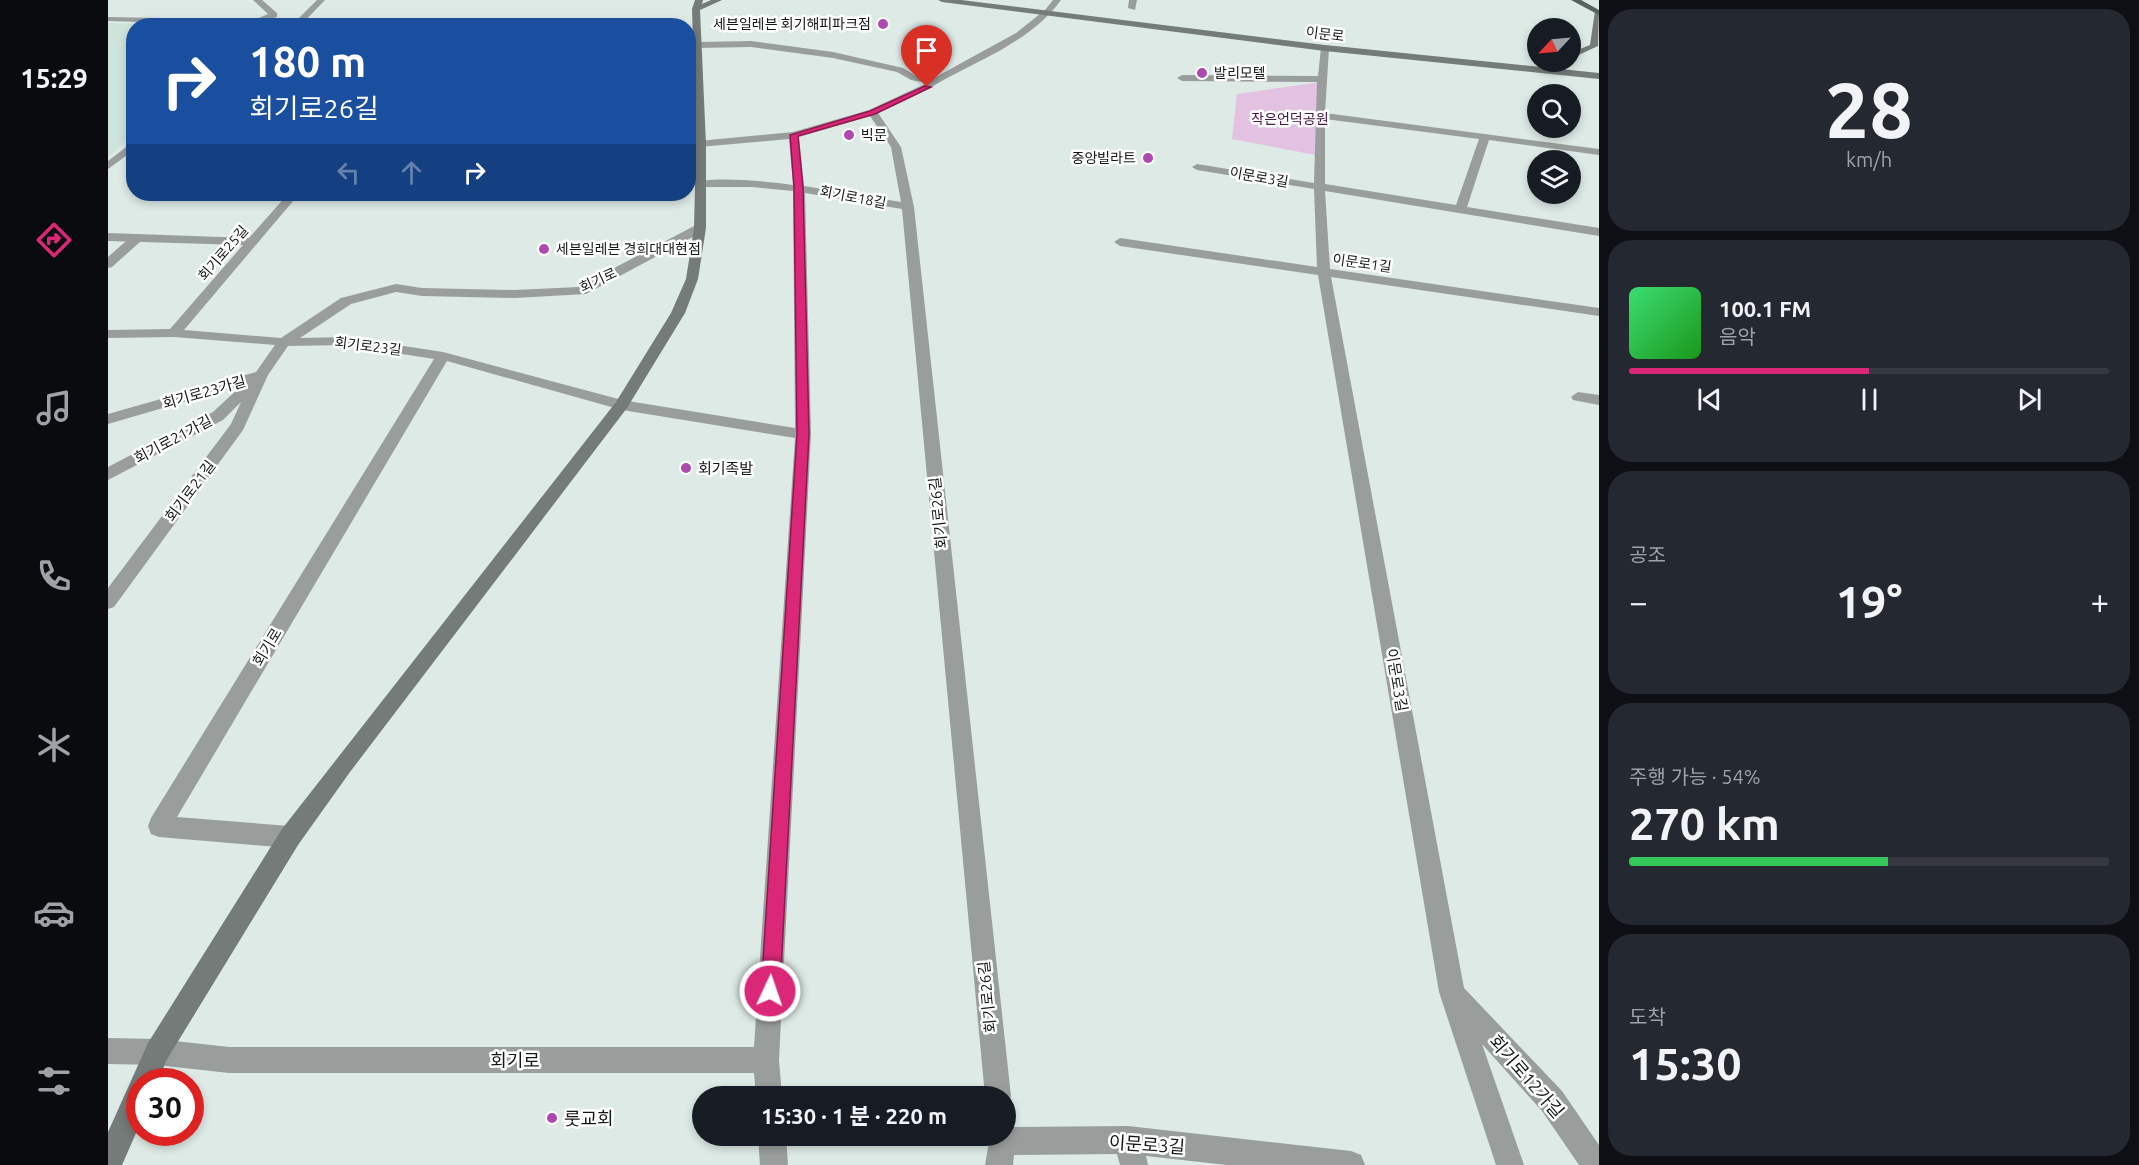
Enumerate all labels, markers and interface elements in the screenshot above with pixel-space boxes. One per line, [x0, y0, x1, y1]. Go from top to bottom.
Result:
place label: 세븐일레븐 회기해피파크점 [713, 16, 871, 32]
marker: 세븐일레븐 회기해피파크점 [876, 17, 890, 31]
north arrow [1527, 18, 1581, 72]
map controls [1527, 18, 1581, 204]
street label: 이문로 [1305, 24, 1345, 44]
pin [901, 25, 952, 87]
icon: arrive [910, 34, 943, 67]
text: 180 m [249, 38, 366, 85]
icon: right [150, 42, 228, 120]
text: 15:29 [20, 63, 88, 93]
place label: 발리모텔 [1214, 65, 1266, 81]
text: 28 [1825, 65, 1913, 153]
marker: 발리모텔 [1195, 66, 1209, 80]
button: search [1527, 84, 1581, 138]
text: 회기로26길 [249, 93, 379, 123]
park label: 작은언덕공원 [1251, 111, 1329, 127]
place label: 빅문 [861, 127, 887, 143]
marker: 빅문 [842, 128, 856, 142]
text: km/h [1846, 148, 1892, 171]
place label: 중앙빌라트 [1072, 150, 1136, 166]
button: layers [1527, 150, 1581, 204]
marker: 중앙빌라트 [1141, 151, 1155, 165]
icon: left [332, 156, 365, 189]
icon: ahead [395, 156, 428, 189]
icon: right [458, 156, 491, 189]
street label: 이문로3길 [1228, 164, 1290, 190]
street label: 회기로18길 [818, 183, 888, 211]
icon: directions [33, 219, 75, 261]
street label: 회기로25길 [195, 222, 251, 284]
place label: 세븐일레븐 경희대대현점 [556, 241, 701, 257]
marker: 세븐일레븐 경희대대현점 [537, 242, 551, 256]
street label: 이문로1길 [1331, 251, 1393, 275]
street label: 회기로 [577, 265, 619, 295]
text: 100.1 FM [1719, 296, 1811, 321]
text: 음악 [1719, 325, 1756, 348]
street label: 회기로23길 [334, 334, 402, 358]
street label: 회기로23가길 [160, 372, 248, 412]
icon: previous [1693, 383, 1726, 416]
icon: pause [1853, 383, 1886, 416]
icon: next [2013, 383, 2046, 416]
icon: music [33, 387, 75, 429]
street label: 회기로21가길 [131, 411, 215, 467]
street label: 회기로21길 [162, 457, 218, 525]
place label: 회기족발 [698, 460, 753, 477]
marker: 회기족발 [679, 461, 693, 475]
street label: 회기로26길 [926, 476, 950, 550]
text: 공조 [1629, 543, 1666, 566]
icon: phone [33, 555, 75, 597]
text: 19° [1836, 576, 1902, 627]
text: − [1629, 583, 1648, 620]
text: + [2090, 583, 2109, 620]
street label: 회기로 [249, 625, 285, 669]
street label: 이문로3길 [1383, 647, 1411, 713]
icon: climate [33, 724, 75, 766]
text: 주행 가능 · 54% [1629, 765, 1761, 788]
text: 270 km [1629, 798, 1780, 849]
icon: car [33, 892, 75, 934]
position arrow [738, 959, 802, 1023]
street label: 회기로26길 [975, 960, 999, 1034]
text: 도착 [1629, 1005, 1666, 1028]
street label: 회기로12가길 [1486, 1031, 1568, 1121]
text: 15:30 [1629, 1038, 1742, 1089]
street label: 회기로 [490, 1050, 540, 1070]
icon: filters [33, 1060, 75, 1102]
speed limit sign: 30 [126, 1068, 204, 1146]
text: 15:30 · 1 분 · 220 m [761, 1103, 947, 1128]
place label: 룻교회 [564, 1108, 614, 1128]
marker: 룻교회 [545, 1111, 559, 1125]
street label: 이문로3길 [1108, 1131, 1186, 1157]

